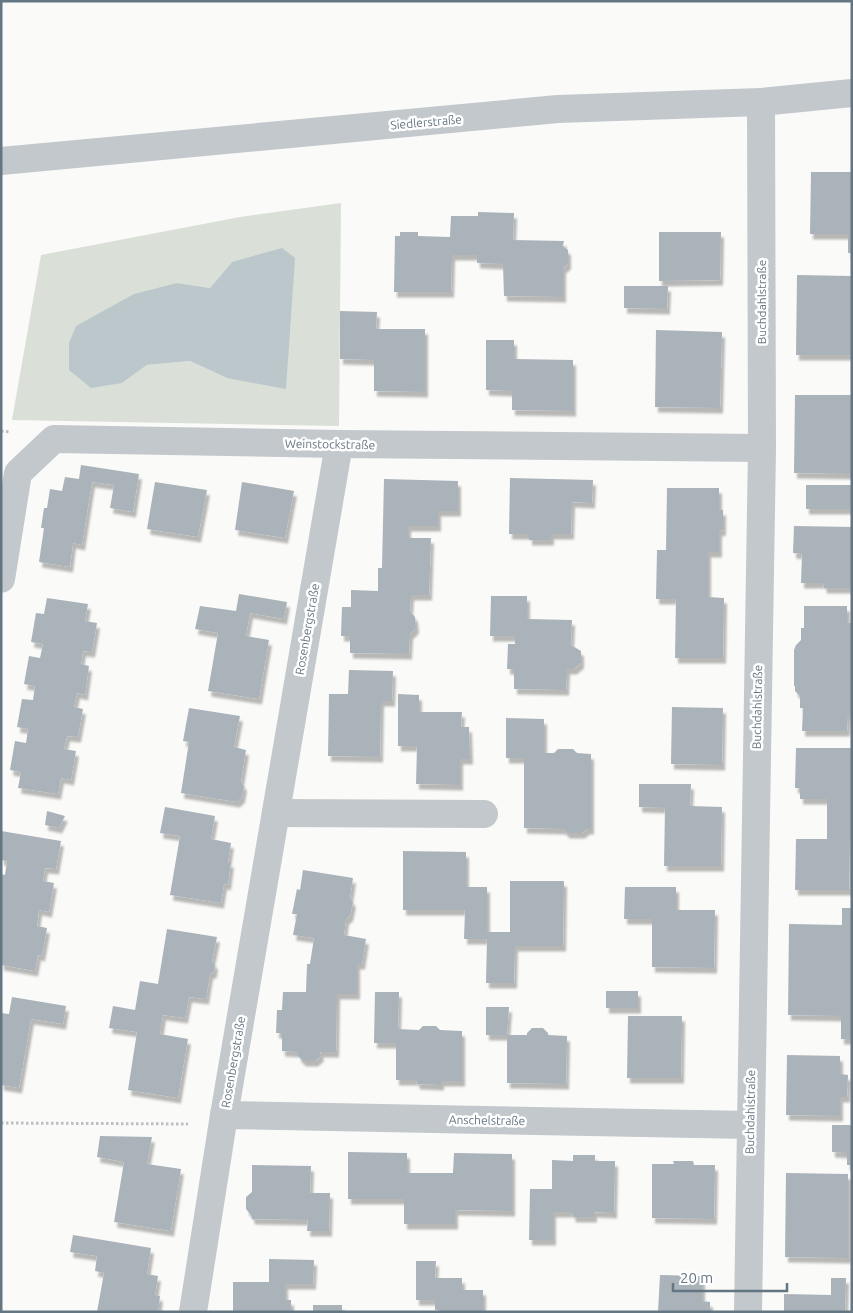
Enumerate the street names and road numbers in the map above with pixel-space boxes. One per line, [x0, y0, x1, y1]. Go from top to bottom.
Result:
street label: Siedlerstraße [390, 112, 462, 132]
street label: Buchdahlstraße [755, 260, 768, 344]
street label: Weinstockstraße [285, 437, 375, 451]
street label: Rosenbergstraße [293, 582, 321, 676]
street label: Buchdahlstraße [750, 665, 764, 749]
street label: Rosenbergstraße [219, 1015, 247, 1109]
street label: Buchdahlstraße [743, 1070, 757, 1154]
street label: Anschelstraße [449, 1113, 525, 1127]

